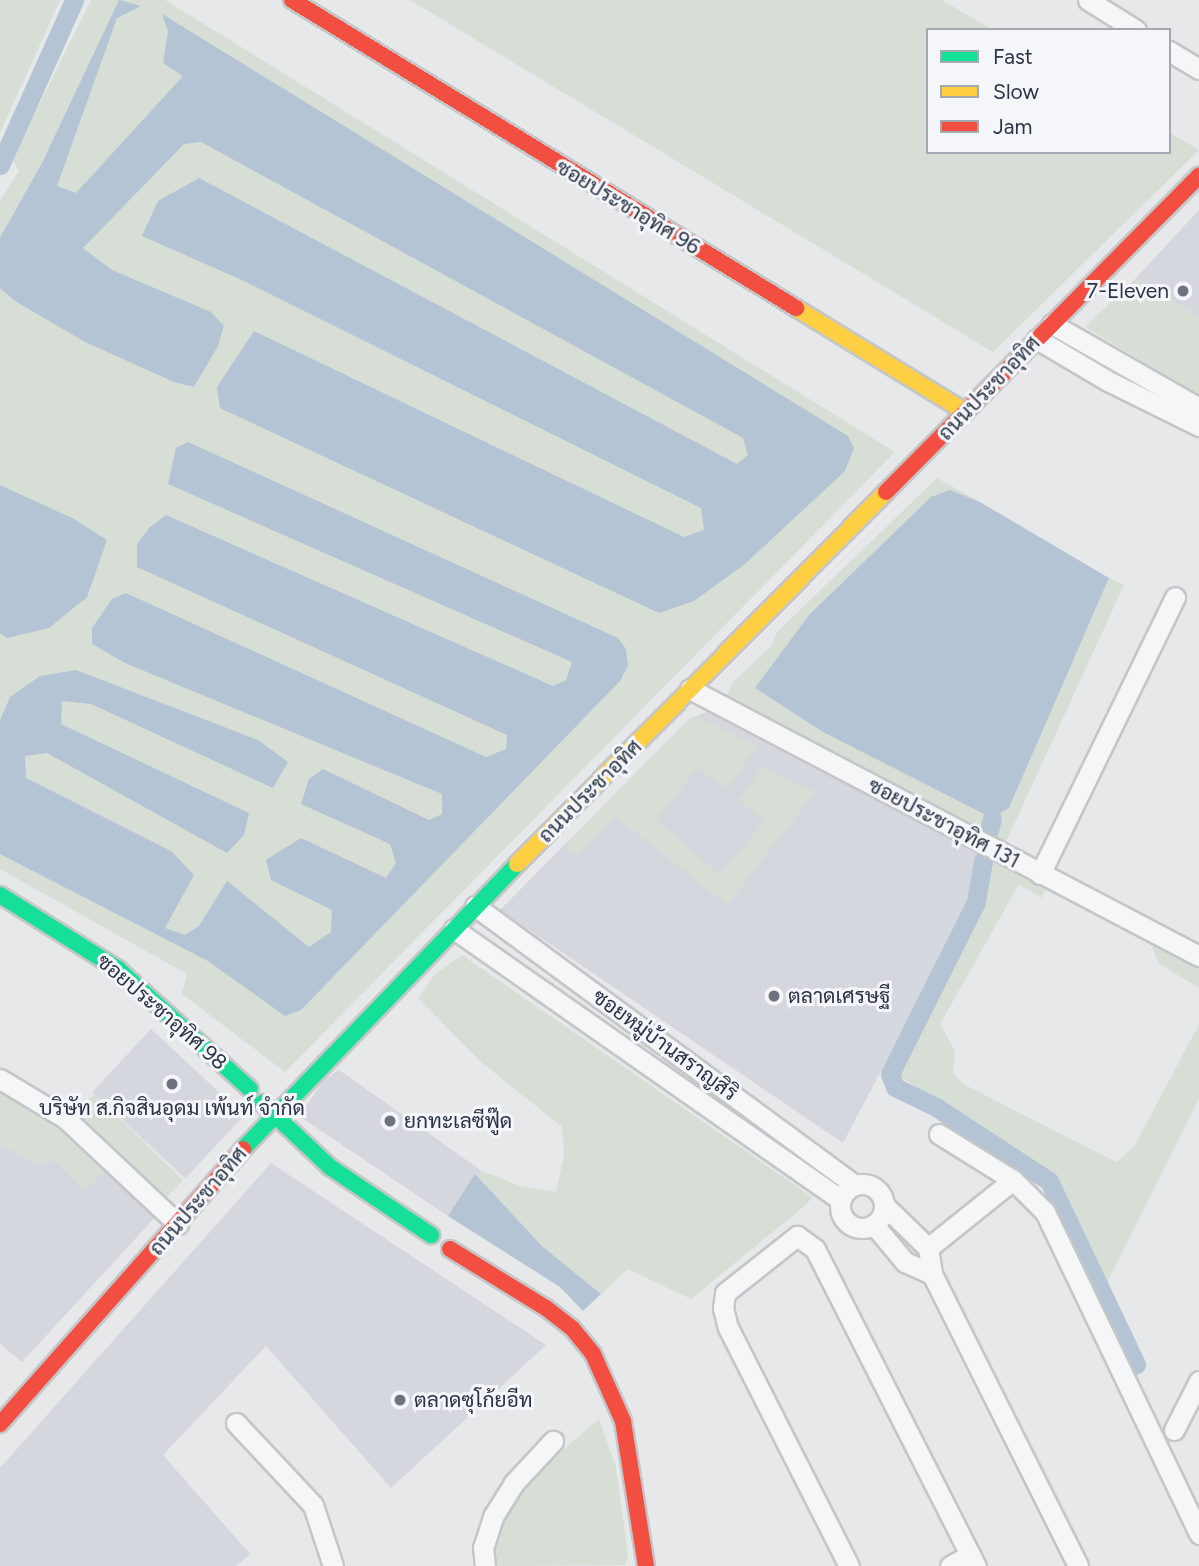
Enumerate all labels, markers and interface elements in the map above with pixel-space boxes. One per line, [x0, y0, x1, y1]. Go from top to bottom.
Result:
legend [926, 28, 1171, 154]
text: Fast [993, 44, 1033, 69]
text: Slow [993, 79, 1039, 104]
text: Jam [993, 114, 1032, 139]
street label: ซอยประชาอุทิศ 96 [552, 154, 704, 260]
place label: 7-Eleven [1087, 278, 1169, 304]
marker: 7-Eleven [1175, 283, 1191, 299]
street label: ถนนประชาอุทิศ [933, 330, 1045, 446]
street label: ถนนประชาอุทิศ [533, 734, 647, 848]
street label: ซอยประชาอุทิศ 131 [864, 772, 1024, 874]
street label: ซอยประชาอุทิศ 98 [92, 949, 232, 1075]
place label: ตลาดเศรษฐี [788, 983, 890, 1009]
street label: ซอยหมู่บ้านสราญสิริ [588, 984, 742, 1106]
marker: ตลาดเศรษฐี [766, 988, 782, 1004]
marker: บริษัท ส.กิจสินอุดม เพ้นท์ จำกัด [164, 1076, 180, 1092]
place label: บริษัท ส.กิจสินอุดม เพ้นท์ จำกัด [39, 1095, 305, 1121]
place label: ยกทะเลซีฟู๊ด [404, 1108, 512, 1134]
marker: ยกทะเลซีฟู๊ด [382, 1113, 398, 1129]
street label: ถนนประชาอุทิศ [144, 1142, 252, 1260]
place label: ตลาดซุโก้ยอีท [414, 1387, 533, 1413]
marker: ตลาดซุโก้ยอีท [392, 1392, 408, 1408]

